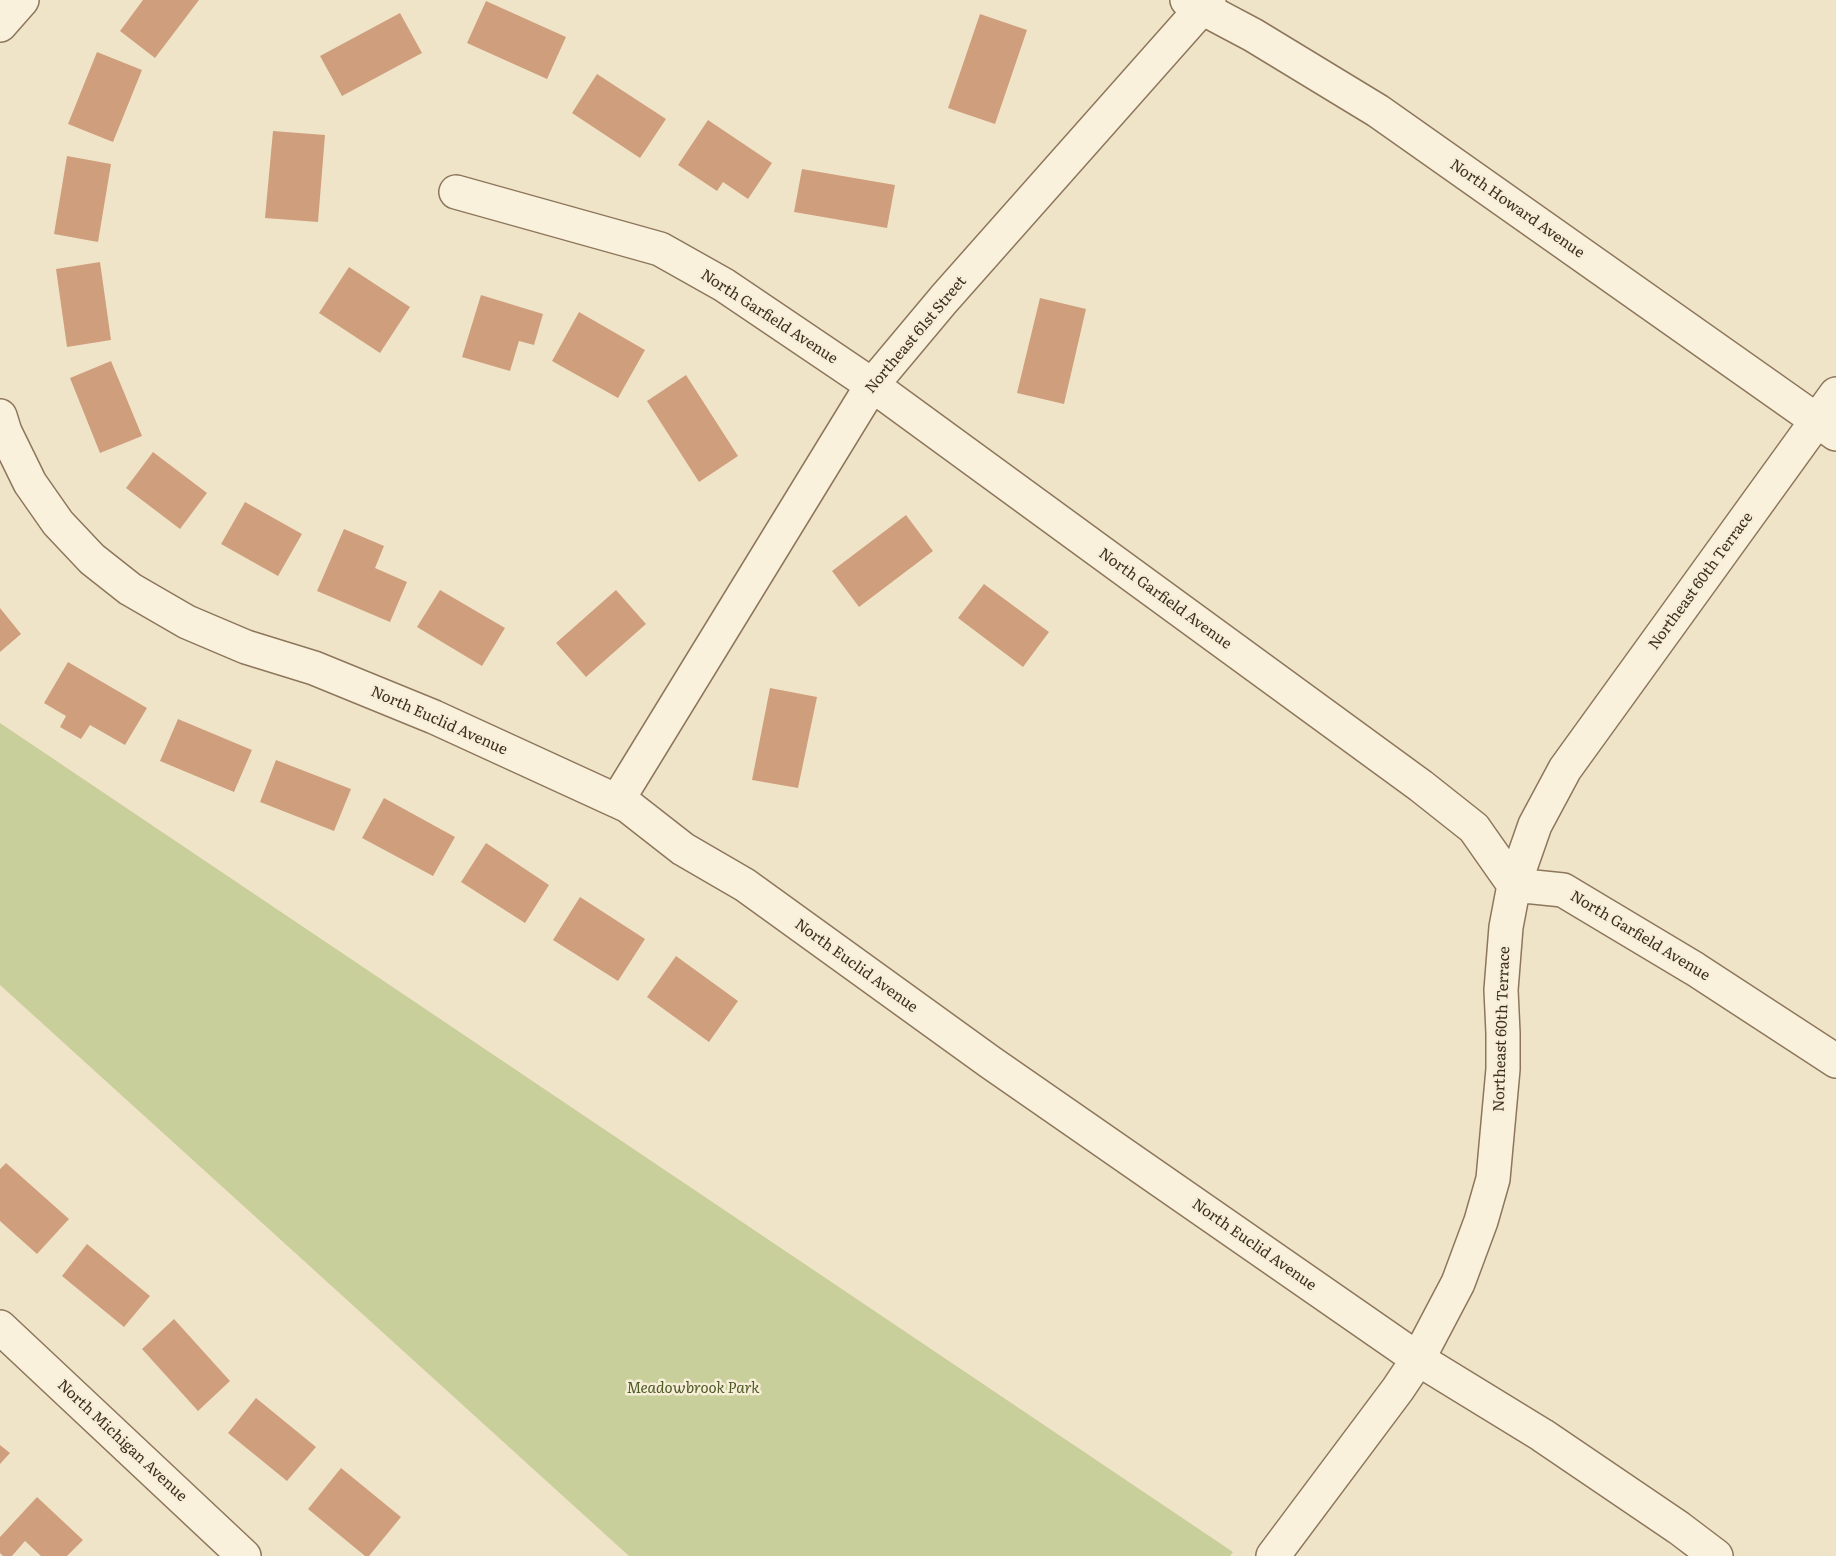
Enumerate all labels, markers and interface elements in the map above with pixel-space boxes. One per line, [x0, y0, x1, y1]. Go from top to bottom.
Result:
street label: North Howard Avenue [1446, 156, 1588, 262]
street label: North Garfield Avenue [697, 266, 841, 368]
street label: Northeast 61st Street [862, 273, 970, 397]
street label: Northeast 60th Terrace [1645, 509, 1757, 653]
street label: North Garfield Avenue [1095, 545, 1235, 653]
street label: North Euclid Avenue [368, 683, 510, 759]
street label: North Garfield Avenue [1567, 887, 1713, 985]
street label: North Euclid Avenue [791, 915, 921, 1017]
street label: Northeast 60th Terrace [1490, 946, 1514, 1112]
street label: North Euclid Avenue [1188, 1195, 1320, 1295]
street label: North Michigan Avenue [54, 1376, 190, 1506]
park label: Meadowbrook Park [627, 1380, 759, 1398]

